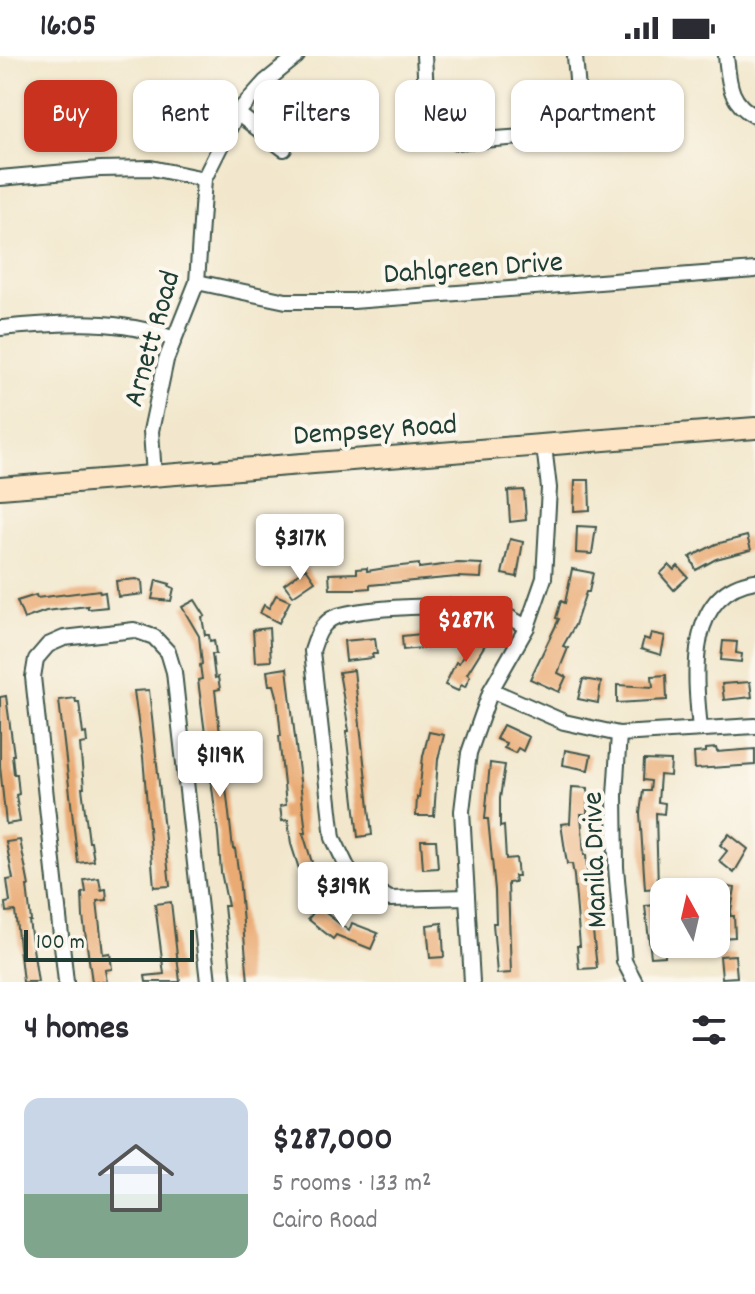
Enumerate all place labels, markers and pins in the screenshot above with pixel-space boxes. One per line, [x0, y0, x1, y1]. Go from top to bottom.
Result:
pin: $317K [244, 514, 356, 582]
pin: $287K [410, 596, 522, 664]
pin: $119K [164, 731, 276, 799]
pin: $319K [287, 862, 399, 930]

